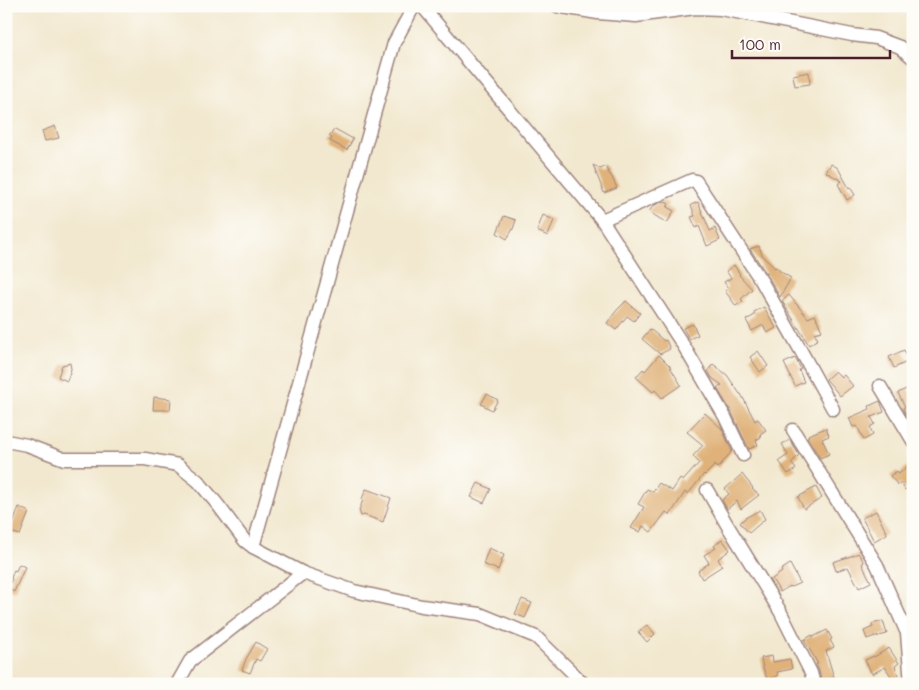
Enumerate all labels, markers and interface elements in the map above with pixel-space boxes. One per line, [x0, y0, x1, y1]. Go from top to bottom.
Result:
scale bar [732, 28, 889, 60]
text: 100 m [739, 34, 781, 54]

